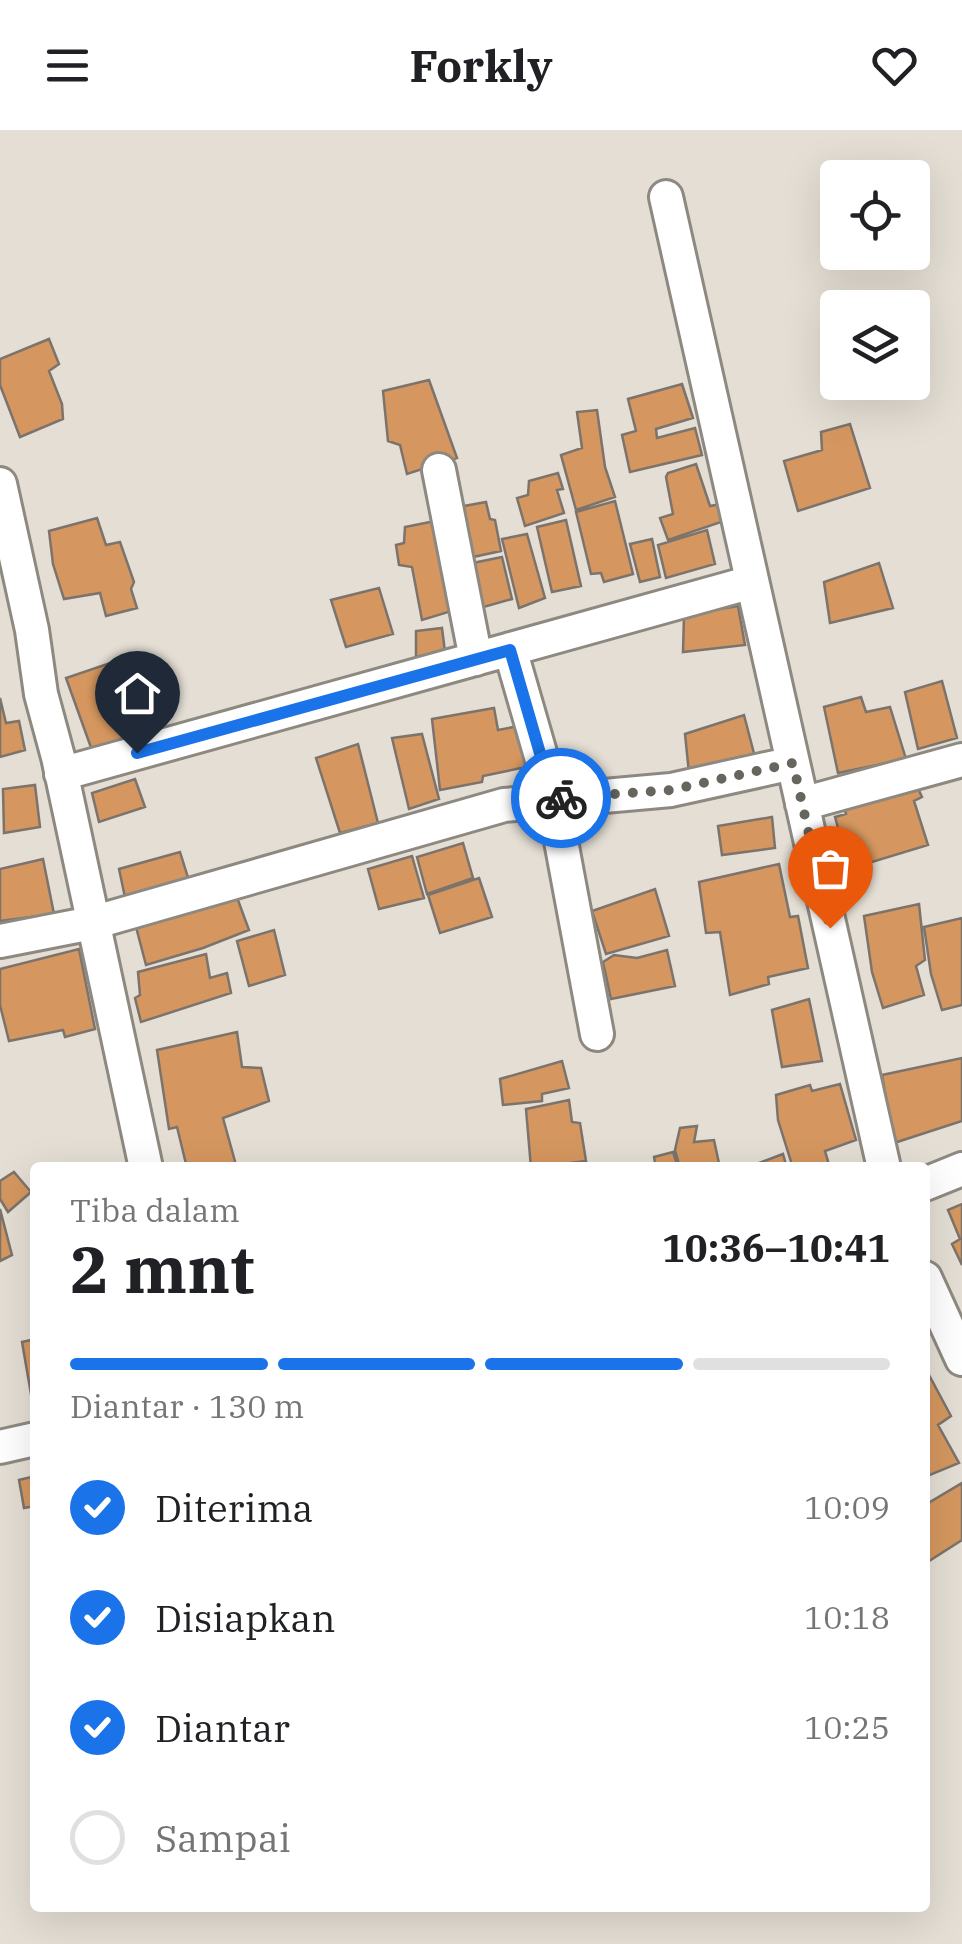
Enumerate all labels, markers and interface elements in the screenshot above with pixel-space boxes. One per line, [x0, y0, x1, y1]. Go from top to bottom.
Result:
text: Forkly [409, 36, 553, 94]
icon: menu [40, 38, 95, 93]
icon: heart [867, 38, 922, 93]
map controls [820, 160, 930, 400]
button: locate [820, 160, 930, 270]
button: layers [820, 290, 930, 400]
pin [95, 651, 180, 754]
icon: home [110, 666, 165, 721]
courier [511, 748, 611, 848]
icon: bike [534, 771, 589, 826]
pin [788, 826, 873, 929]
icon: bag [803, 841, 858, 896]
text: Tiba dalam [70, 1189, 240, 1231]
text: 10:36–10:41 [662, 1223, 890, 1272]
text: 2 mnt [70, 1226, 254, 1311]
text: Diantar · 130 m [70, 1385, 304, 1427]
icon: check [70, 1480, 125, 1535]
text: Diterima [155, 1483, 313, 1532]
text: 10:09 [804, 1486, 890, 1528]
icon: check [70, 1590, 125, 1645]
text: Disiapkan [155, 1593, 336, 1642]
text: 10:18 [804, 1596, 890, 1638]
icon: check [70, 1700, 125, 1755]
text: Diantar [155, 1703, 290, 1752]
text: 10:25 [804, 1706, 890, 1748]
text: Sampai [155, 1813, 291, 1862]

